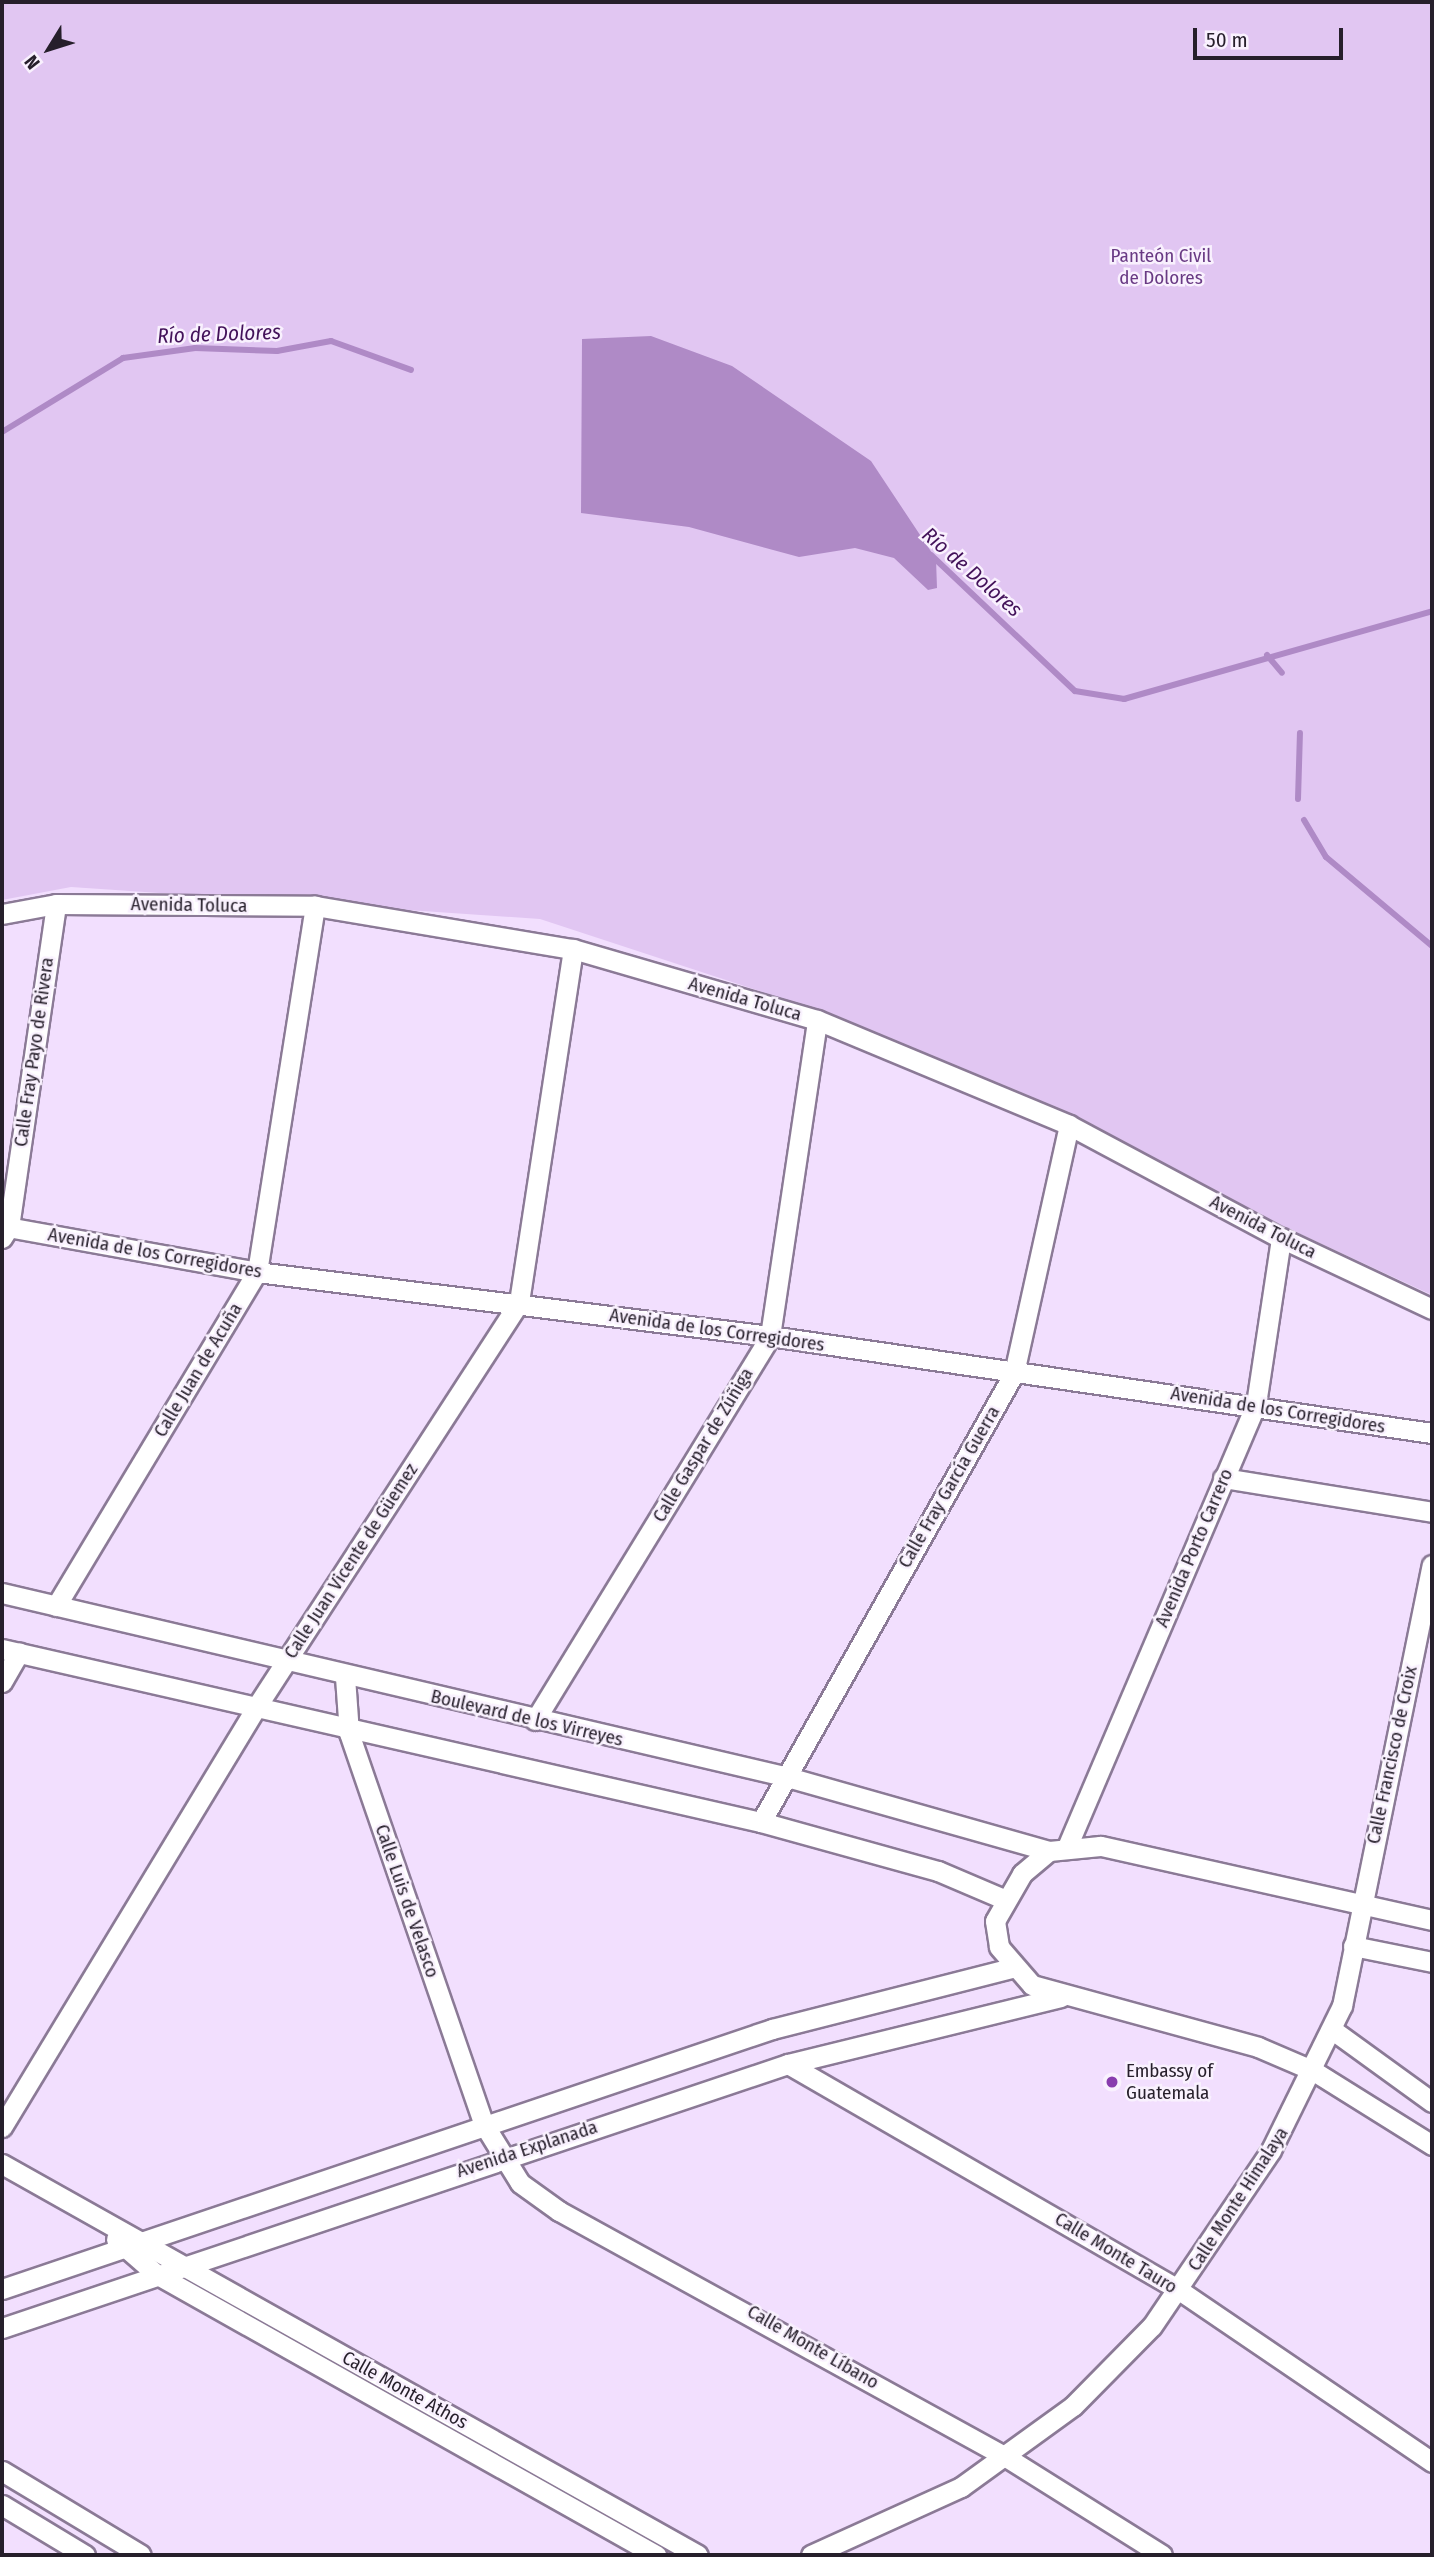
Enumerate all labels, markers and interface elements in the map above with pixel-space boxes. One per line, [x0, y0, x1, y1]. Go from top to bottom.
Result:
north arrow [14, 14, 84, 84]
scale bar [1196, 14, 1346, 58]
text: 50 m [1206, 27, 1248, 53]
text: N [19, 51, 45, 74]
park label: Panteón Civil de Dolores [1111, 245, 1211, 289]
water label: Río de Dolores [157, 319, 281, 349]
water label: Río de Dolores [917, 522, 1027, 622]
street label: Avenida Toluca [131, 893, 247, 917]
street label: Calle Fray Payo de Rivera [9, 956, 59, 1148]
street label: Avenida Toluca [686, 972, 804, 1026]
street label: Avenida Toluca [1206, 1190, 1320, 1264]
street label: Avenida de los Corregidores [46, 1223, 264, 1283]
street label: Calle Juan de Acuña [149, 1299, 247, 1441]
street label: Avenida de los Corregidores [608, 1304, 826, 1356]
street label: Calle Gaspar de Zúñiga [648, 1364, 758, 1526]
street label: Avenida de los Corregidores [1169, 1382, 1387, 1438]
street label: Calle Fray García Guerra [893, 1402, 1005, 1572]
street label: Calle Juan Vicente de Güemez [279, 1459, 423, 1663]
street label: Avenida Porto Carrero [1150, 1465, 1238, 1631]
street label: Calle Francisco de Croix [1362, 1664, 1422, 1846]
street label: Boulevard de los Virreyes [429, 1685, 625, 1751]
street label: Calle Luis de Velasco [370, 1821, 444, 1981]
place label: Embassy of Guatemala [1126, 2060, 1213, 2104]
marker: Embassy of Guatemala [1104, 2074, 1120, 2090]
street label: Avenida Explanada [454, 2115, 600, 2183]
street label: Calle Monte Himalaya [1183, 2123, 1293, 2275]
street label: Calle Monte Tauro [1051, 2207, 1181, 2299]
street label: Calle Monte Líbano [743, 2300, 883, 2394]
street label: Calle Monte Athos [338, 2346, 472, 2434]

